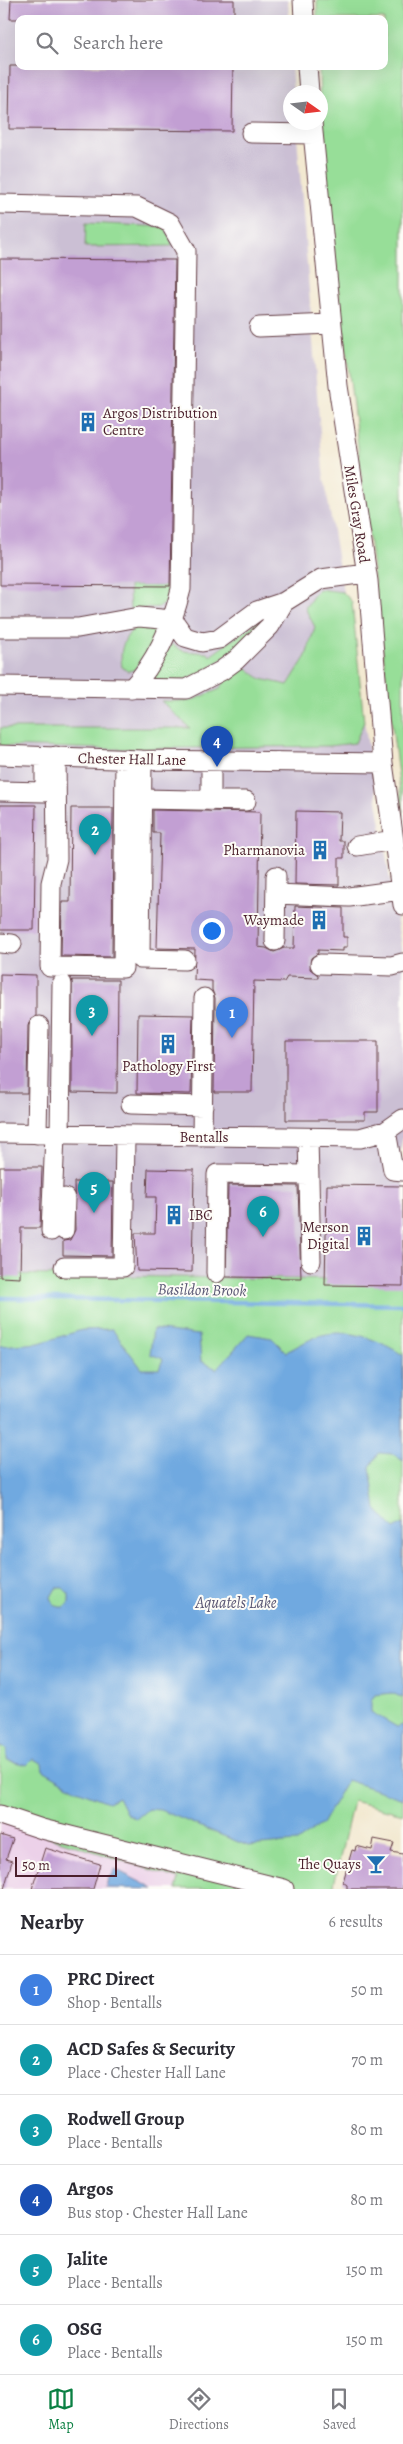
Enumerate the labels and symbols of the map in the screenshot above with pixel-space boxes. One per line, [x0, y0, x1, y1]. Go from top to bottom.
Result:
north arrow [283, 85, 328, 130]
place label: Argos Distribution Centre [102, 403, 218, 440]
building icon: Argos Distribution Centre [77, 411, 99, 433]
street label: Miles Gray Road [339, 464, 375, 565]
pin: 4 [201, 726, 233, 767]
street label: Chester Hall Lane [78, 748, 187, 770]
pin: 2 [79, 814, 111, 855]
building icon: Pharmanovia [309, 839, 331, 861]
place label: Pharmanovia [223, 840, 305, 860]
building icon: Waymade [308, 909, 330, 931]
place label: Waymade [243, 910, 304, 930]
your location [199, 918, 225, 944]
pin: 3 [76, 995, 108, 1036]
pin: 1 [216, 997, 248, 1038]
building icon: Pathology First [157, 1033, 179, 1055]
place label: Pathology First [122, 1056, 214, 1076]
street label: Bentalls [179, 1127, 229, 1147]
pin: 5 [78, 1172, 110, 1213]
pin: 6 [247, 1196, 279, 1237]
building icon: IBC [163, 1204, 185, 1226]
place label: IBC [189, 1205, 213, 1225]
place label: Merson Digital [302, 1217, 349, 1254]
building icon: Merson Digital [353, 1225, 375, 1247]
water label: Basildon Brook [157, 1278, 247, 1302]
water label: Aquatels Lake [195, 1592, 277, 1614]
bar icon: The Quays [365, 1853, 387, 1875]
scale bar [15, 1854, 118, 1877]
place label: The Quays [298, 1854, 361, 1874]

